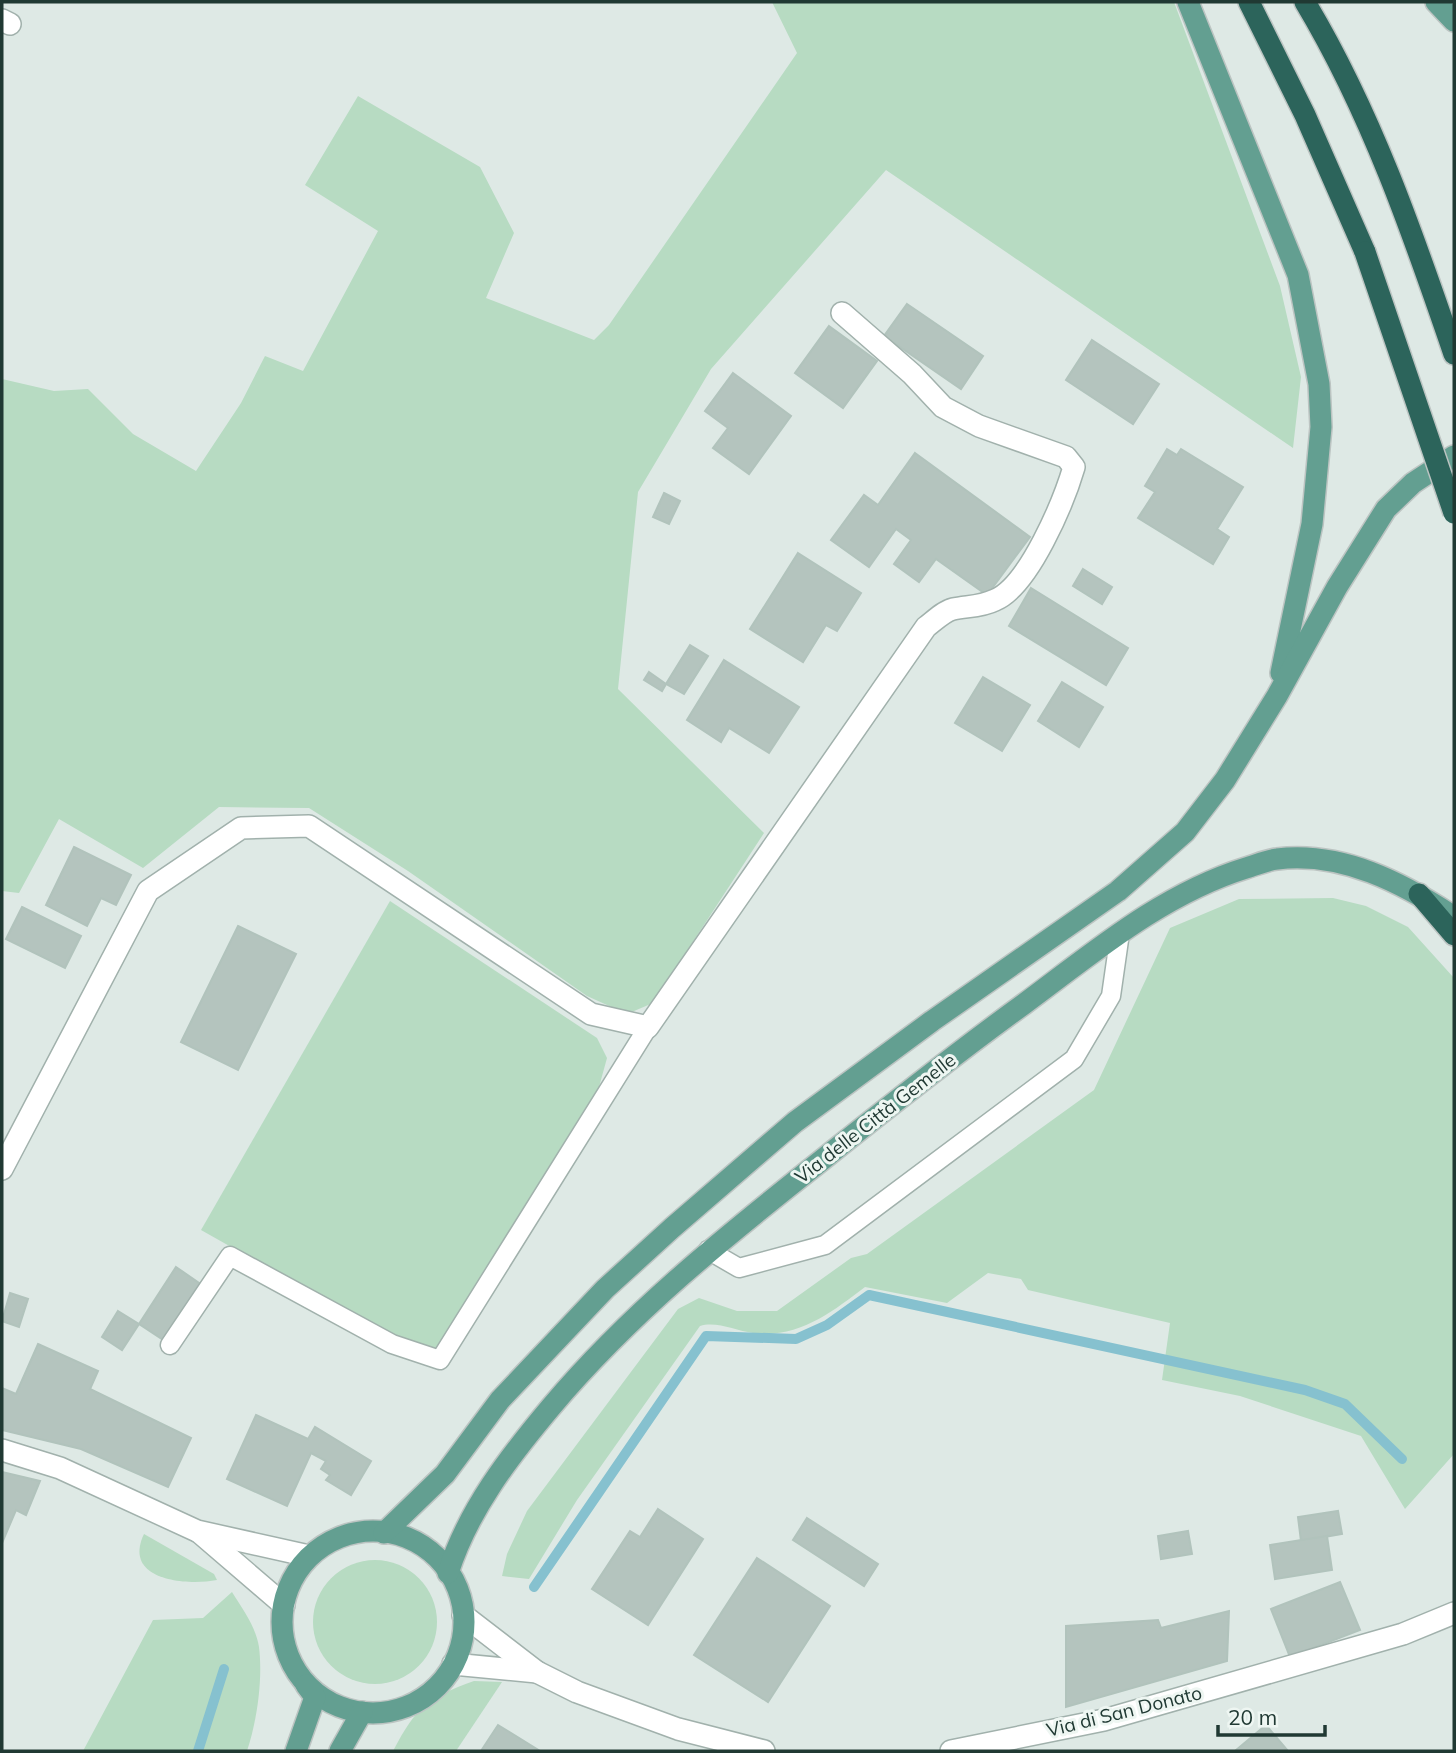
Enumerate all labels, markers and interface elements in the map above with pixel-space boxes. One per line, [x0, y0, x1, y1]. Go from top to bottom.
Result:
street label: Via delle Città Gemelle [790, 1048, 960, 1188]
street label: Via di San Donato [1044, 1680, 1204, 1742]
scale bar [1218, 1694, 1325, 1738]
text: 20 m [1228, 1704, 1277, 1730]

